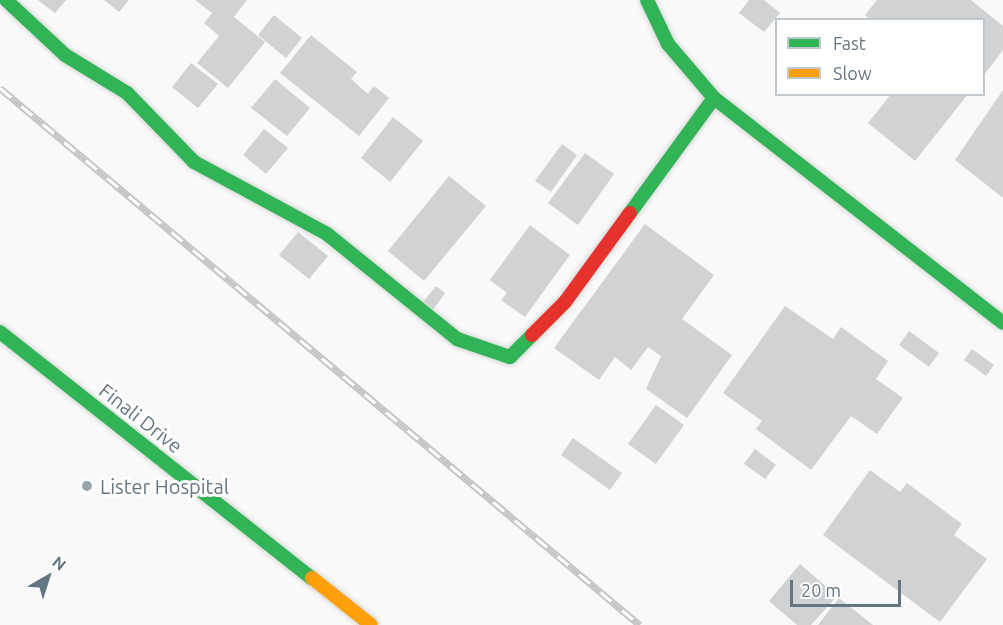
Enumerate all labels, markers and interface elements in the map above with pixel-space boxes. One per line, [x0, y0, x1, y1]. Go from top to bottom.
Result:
legend [775, 18, 985, 96]
text: Fast [833, 33, 866, 53]
text: Slow [833, 63, 872, 83]
street label: Finali Drive [95, 378, 187, 458]
place label: Lister Hospital [100, 474, 229, 498]
marker: Lister Hospital [78, 477, 96, 495]
north arrow [18, 547, 78, 607]
text: N [49, 552, 70, 574]
scale bar [793, 568, 904, 606]
text: 20 m [801, 580, 841, 600]

